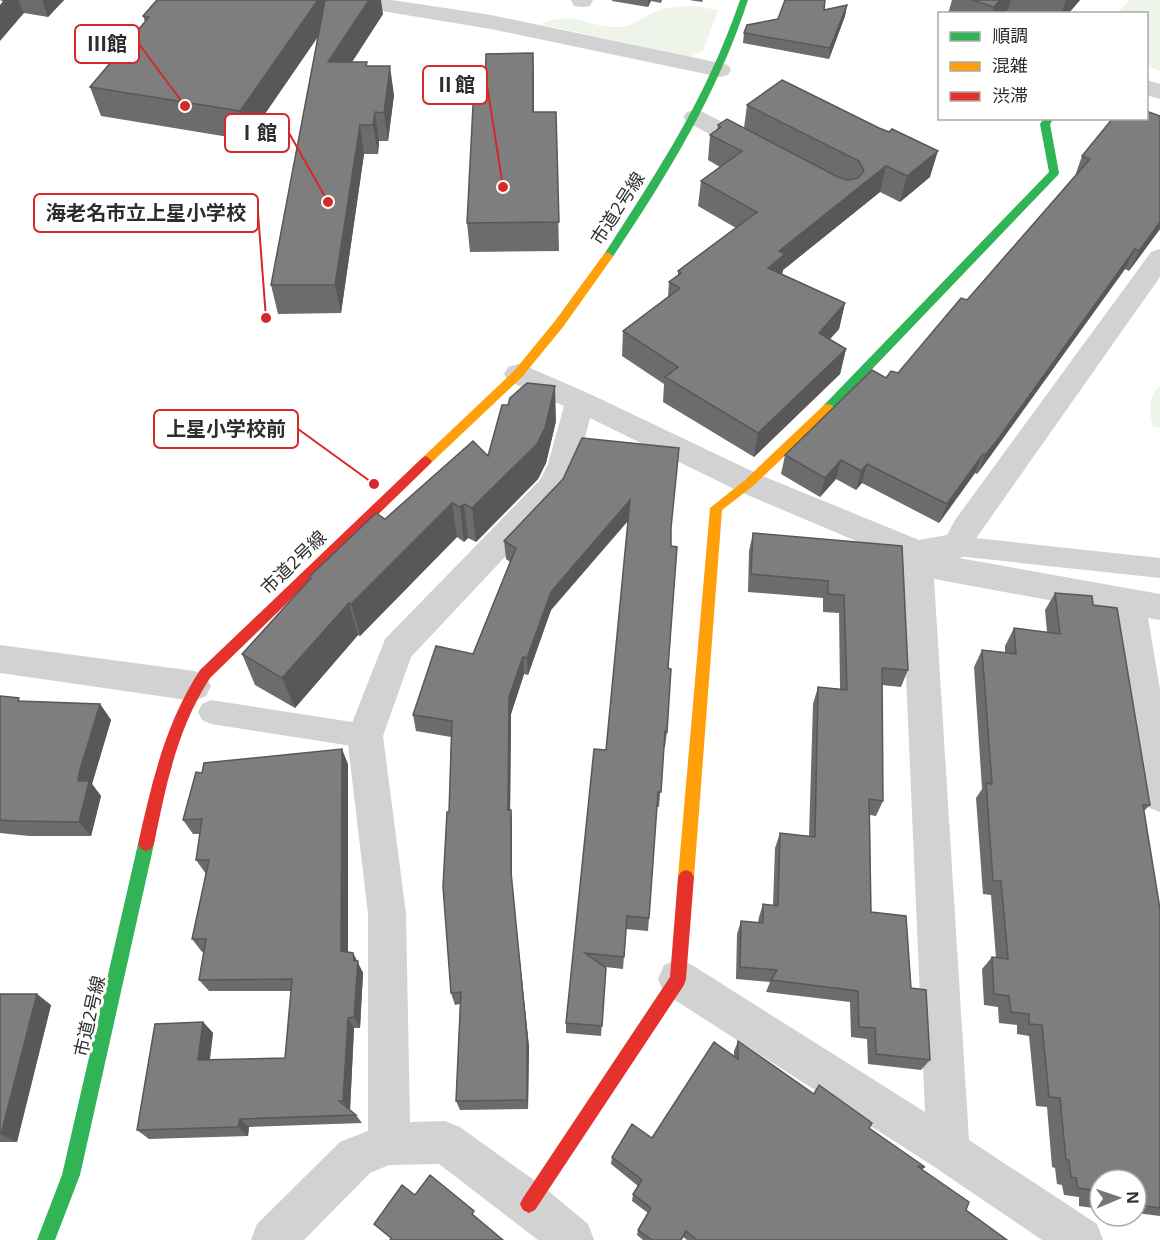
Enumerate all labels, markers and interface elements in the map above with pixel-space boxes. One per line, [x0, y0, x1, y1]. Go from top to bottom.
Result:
legend [938, 12, 1148, 120]
text: 順調 [992, 23, 1028, 47]
callout: Ⅲ館 [75, 25, 139, 63]
text: Ⅲ館 [87, 30, 127, 57]
text: 混雑 [992, 53, 1028, 77]
callout: Ⅱ館 [423, 66, 487, 104]
text: Ⅱ館 [435, 71, 475, 98]
text: 渋滞 [992, 83, 1028, 107]
callout: Ⅰ館 [225, 114, 289, 152]
text: Ⅰ館 [237, 119, 277, 146]
street label: 市道2号線 [585, 167, 649, 249]
callout: 海老名市立上星小学校 [34, 194, 258, 232]
text: 海老名市立上星小学校 [46, 199, 246, 226]
callout: 上星小学校前 [154, 410, 298, 448]
text: 上星小学校前 [166, 415, 286, 442]
street label: 市道2号線 [255, 525, 331, 599]
street label: 市道2号線 [68, 973, 110, 1059]
north arrow [1088, 1168, 1148, 1228]
text: N [1122, 1191, 1144, 1204]

